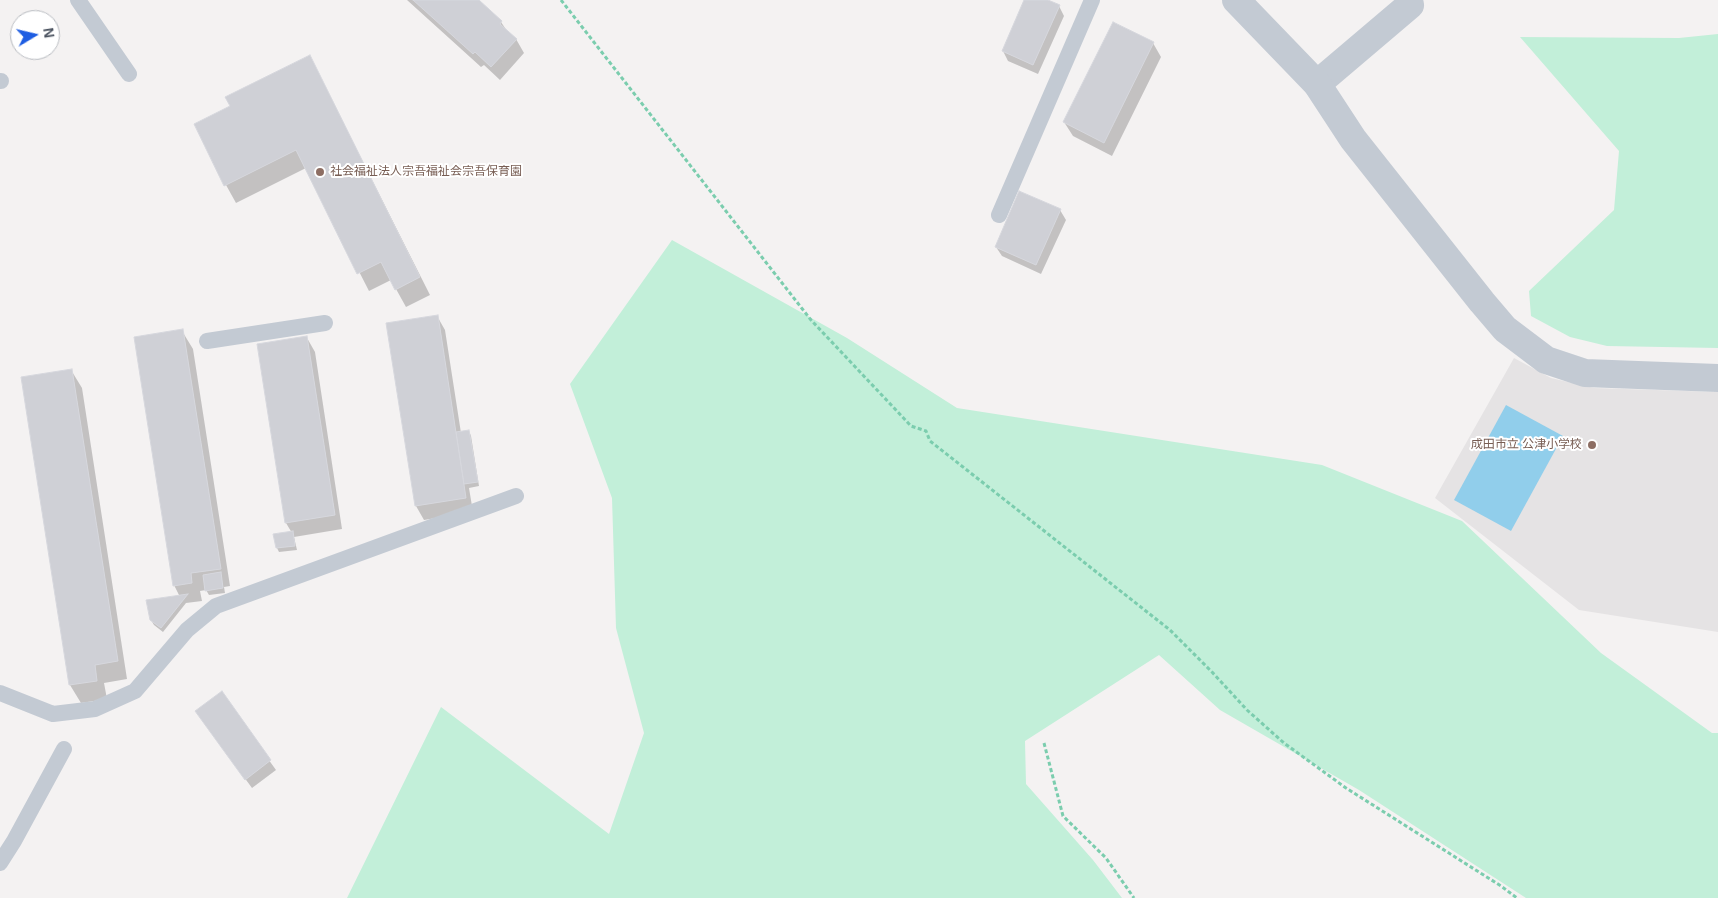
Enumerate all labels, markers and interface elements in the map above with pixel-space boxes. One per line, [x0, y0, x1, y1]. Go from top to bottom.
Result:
north arrow [10, 10, 60, 60]
text: N [40, 27, 58, 39]
place label: 社会福祉法人宗吾福祉会宗吾保育園 [330, 165, 522, 179]
marker: 社会福祉法人宗吾福祉会宗吾保育園 [314, 166, 326, 178]
place label: 成田市立 公津小学校 [1471, 438, 1582, 452]
marker: 成田市立 公津小学校 [1586, 439, 1598, 451]

